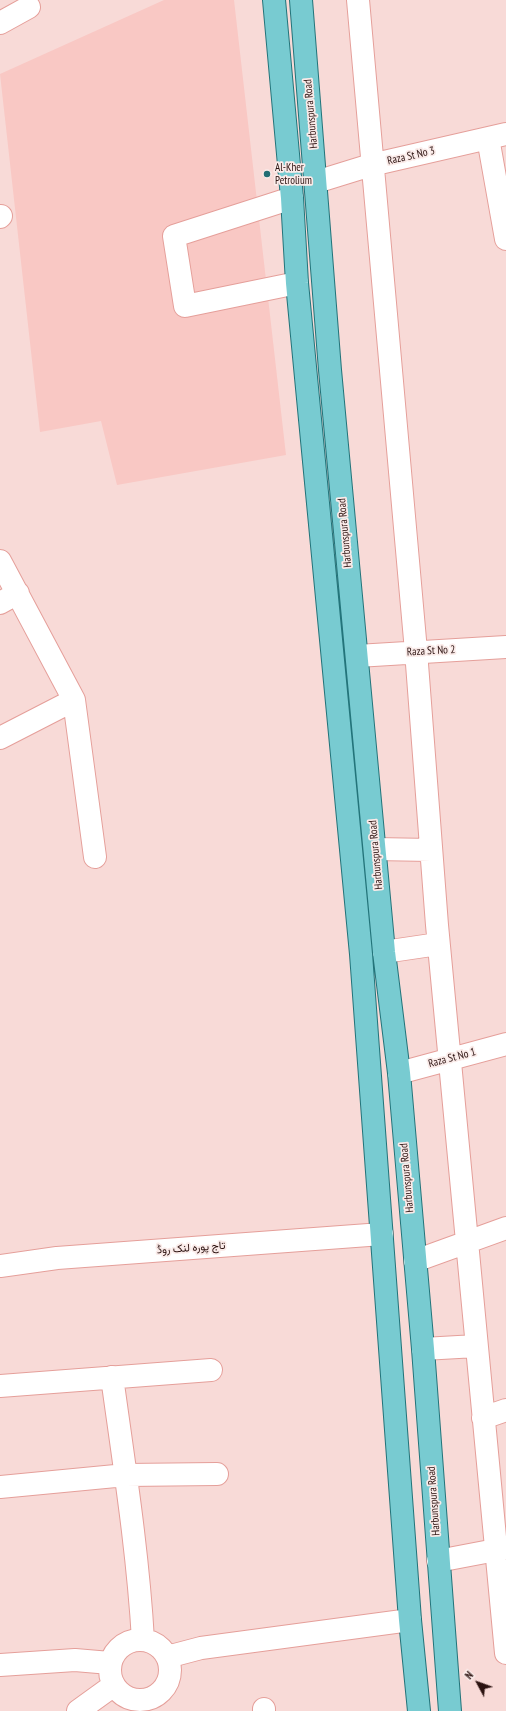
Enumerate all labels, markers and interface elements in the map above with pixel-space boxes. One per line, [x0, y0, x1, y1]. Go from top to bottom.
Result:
street label: Harbunspura Road [301, 79, 321, 149]
street label: Raza St No 3 [386, 144, 436, 168]
place label: Al-Kher Petrolium [275, 161, 312, 187]
marker: Al-Kher Petrolium [262, 169, 272, 179]
street label: Harbunspura Road [335, 498, 355, 568]
street label: Raza St No 2 [406, 643, 456, 659]
street label: Harbunspura Road [366, 820, 386, 890]
street label: Raza St No 1 [427, 1045, 477, 1071]
street label: Harbunspura Road [397, 1143, 417, 1213]
street label: تاج پورہ لنک روڈ [156, 1239, 226, 1257]
street label: Harbunspura Road [425, 1466, 443, 1536]
north arrow [458, 1663, 498, 1703]
text: N [462, 1668, 476, 1682]

